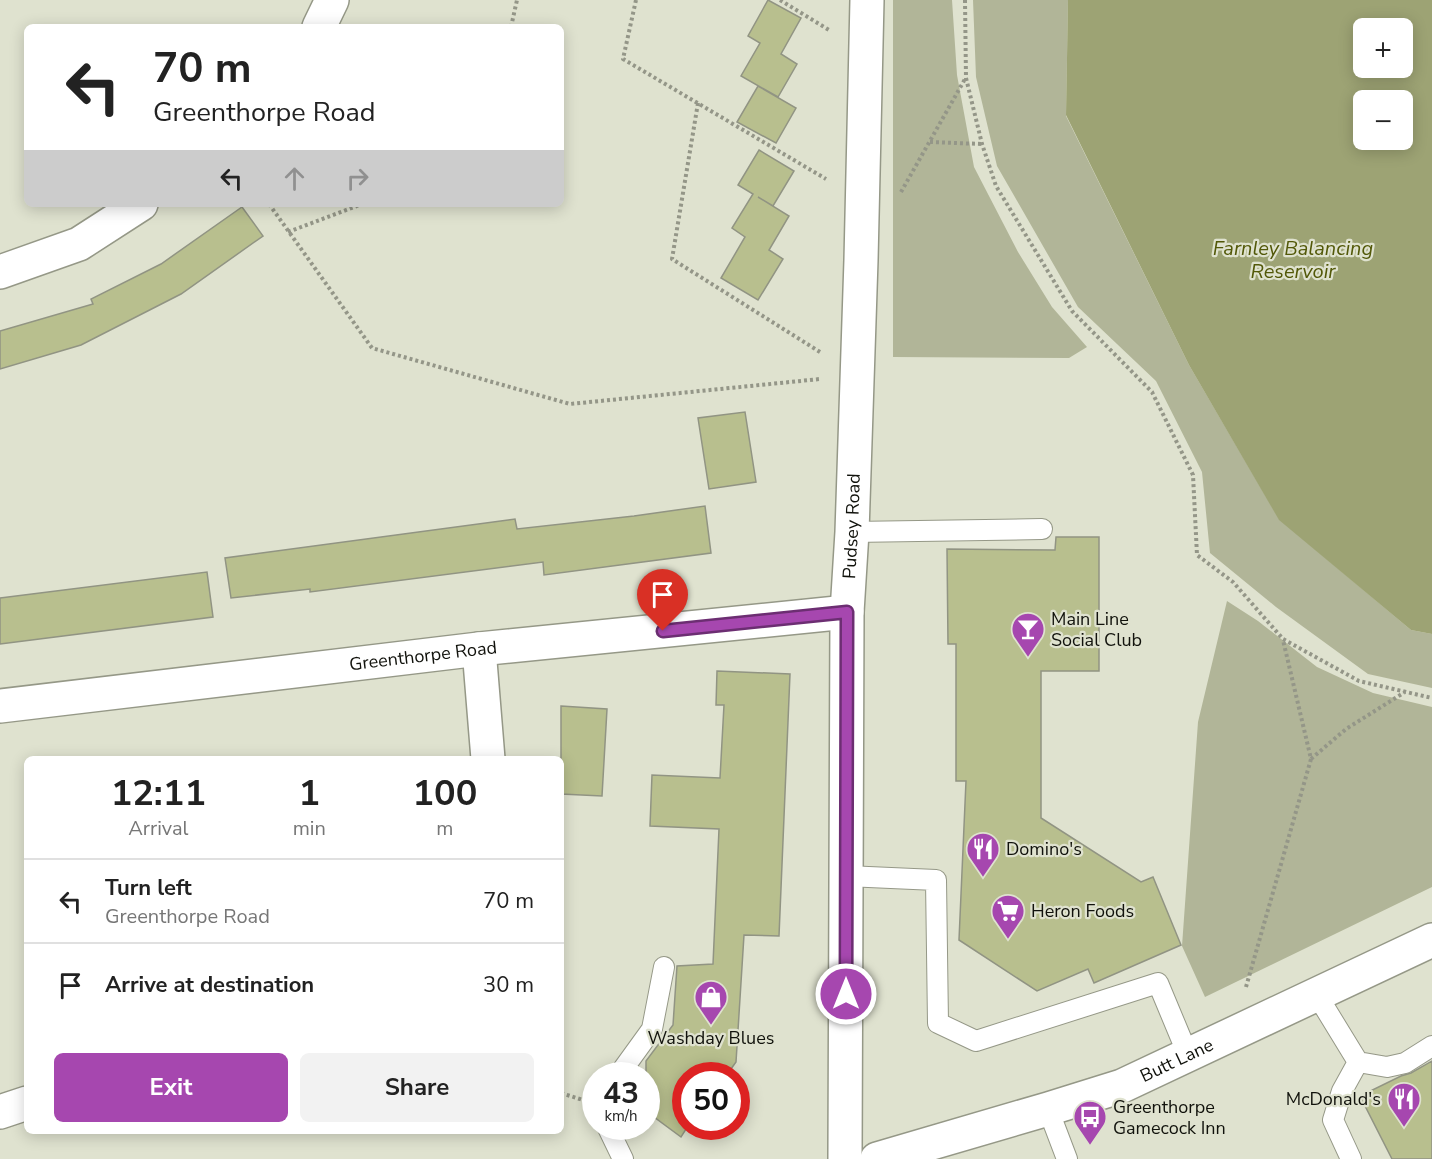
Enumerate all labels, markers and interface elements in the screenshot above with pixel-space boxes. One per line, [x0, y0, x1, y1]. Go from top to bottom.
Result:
map controls [1353, 18, 1413, 150]
button: + [1353, 18, 1413, 78]
text: 70 m [153, 40, 252, 97]
icon: left [54, 48, 132, 126]
button: − [1353, 90, 1413, 150]
text: Greenthorpe Road [153, 94, 376, 131]
icon: left [215, 162, 248, 195]
icon: ahead [278, 162, 311, 195]
icon: right [341, 162, 374, 195]
water label: Farnley Balancing Reservoir [1213, 235, 1373, 285]
street label: Pudsey Road [837, 473, 866, 580]
pin [637, 569, 688, 631]
icon: arrive [646, 578, 679, 611]
place label: Main Line Social Club [1051, 607, 1142, 652]
bar icon: Main Line Social Club [1010, 611, 1046, 658]
street label: Greenthorpe Road [348, 635, 498, 676]
text: 12:11 [111, 769, 206, 818]
text: 1 [298, 769, 320, 818]
text: 100 [412, 769, 477, 818]
text: Arrival [128, 815, 188, 842]
text: min [293, 815, 326, 842]
text: m [436, 815, 453, 842]
restaurant icon: Domino's [965, 831, 1001, 878]
place label: Domino's [1006, 837, 1082, 861]
text: Turn left [105, 873, 192, 903]
icon: left [54, 885, 87, 918]
text: 70 m [483, 886, 534, 916]
supermarket icon: Heron Foods [990, 893, 1026, 940]
place label: Heron Foods [1031, 899, 1134, 923]
text: Greenthorpe Road [105, 903, 270, 930]
position arrow [814, 962, 878, 1026]
icon: arrive [54, 969, 87, 1002]
text: Arrive at destination [105, 970, 314, 1000]
text: 30 m [483, 970, 534, 1000]
shop icon: Washday Blues [693, 979, 729, 1026]
place label: Washday Blues [648, 1026, 774, 1050]
street label: Butt Lane [1136, 1033, 1217, 1088]
button: Exit [54, 1053, 288, 1122]
button: Share [300, 1053, 534, 1122]
speed limit sign: 50 [672, 1062, 750, 1140]
text: 43 [603, 1073, 639, 1114]
restaurant icon: McDonald's [1386, 1081, 1422, 1128]
place label: McDonald's [1286, 1087, 1381, 1111]
place label: Greenthorpe Gamecock Inn [1113, 1095, 1226, 1140]
bus stop icon: Greenthorpe Gamecock Inn [1072, 1099, 1108, 1146]
text: km/h [604, 1106, 638, 1126]

